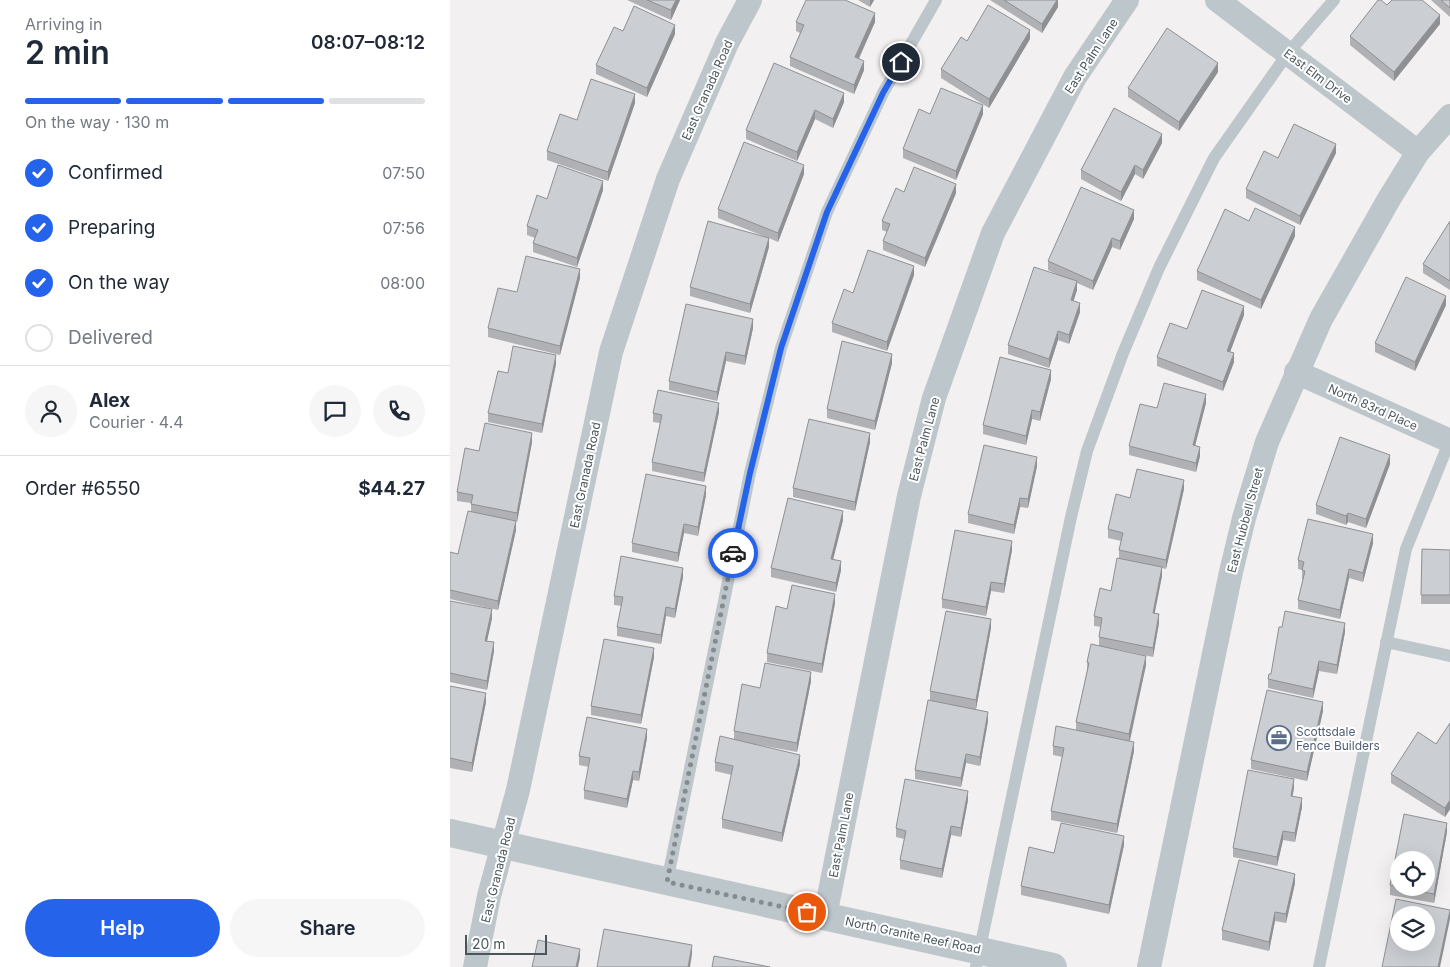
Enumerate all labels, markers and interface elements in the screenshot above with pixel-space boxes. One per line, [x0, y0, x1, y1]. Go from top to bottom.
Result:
text: Arriving in [25, 14, 102, 34]
street label: East Palm Lane [1061, 16, 1121, 96]
text: 08:07–08:12 [311, 31, 425, 54]
text: 2 min [25, 33, 110, 72]
street label: East Granada Road [678, 38, 736, 142]
pin [880, 41, 922, 83]
street label: East Elm Drive [1281, 46, 1355, 106]
icon: home [887, 48, 915, 76]
text: On the way · 130 m [25, 112, 169, 132]
icon: check [25, 159, 53, 187]
text: Confirmed [68, 161, 163, 184]
text: 07:50 [382, 163, 425, 183]
icon: check [25, 214, 53, 242]
text: Preparing [68, 216, 155, 239]
text: 07:56 [382, 218, 425, 238]
icon: check [25, 269, 53, 297]
text: On the way [68, 271, 170, 294]
text: 08:00 [380, 273, 425, 293]
text: Delivered [68, 326, 153, 349]
street label: North 83rd Place [1326, 381, 1420, 433]
button: person [25, 385, 77, 437]
button: chat [309, 385, 361, 437]
button: phone [373, 385, 425, 437]
text: Alex [89, 389, 130, 412]
street label: East Palm Lane [906, 395, 942, 483]
text: Courier · 4.4 [89, 412, 184, 432]
street label: East Granada Road [566, 421, 604, 529]
street label: East Hubbell Street [1224, 466, 1266, 574]
text: Order #6550 [25, 477, 140, 500]
text: $44.27 [358, 477, 425, 500]
courier [708, 528, 758, 578]
icon: car [719, 539, 747, 567]
place label: Scottsdale Fence Builders [1296, 724, 1380, 753]
office icon: Scottsdale Fence Builders [1266, 725, 1292, 751]
street label: East Palm Lane [825, 791, 857, 879]
street label: East Granada Road [478, 816, 518, 924]
map controls [1390, 851, 1435, 951]
button: locate [1390, 851, 1435, 896]
pin [786, 891, 828, 933]
icon: bag [793, 898, 821, 926]
button: Help [25, 899, 220, 957]
button: Share [230, 899, 425, 957]
button: layers [1390, 906, 1435, 951]
street label: North Granite Reef Road [844, 913, 982, 957]
scale bar [465, 932, 548, 955]
text: 20 m [472, 935, 506, 952]

